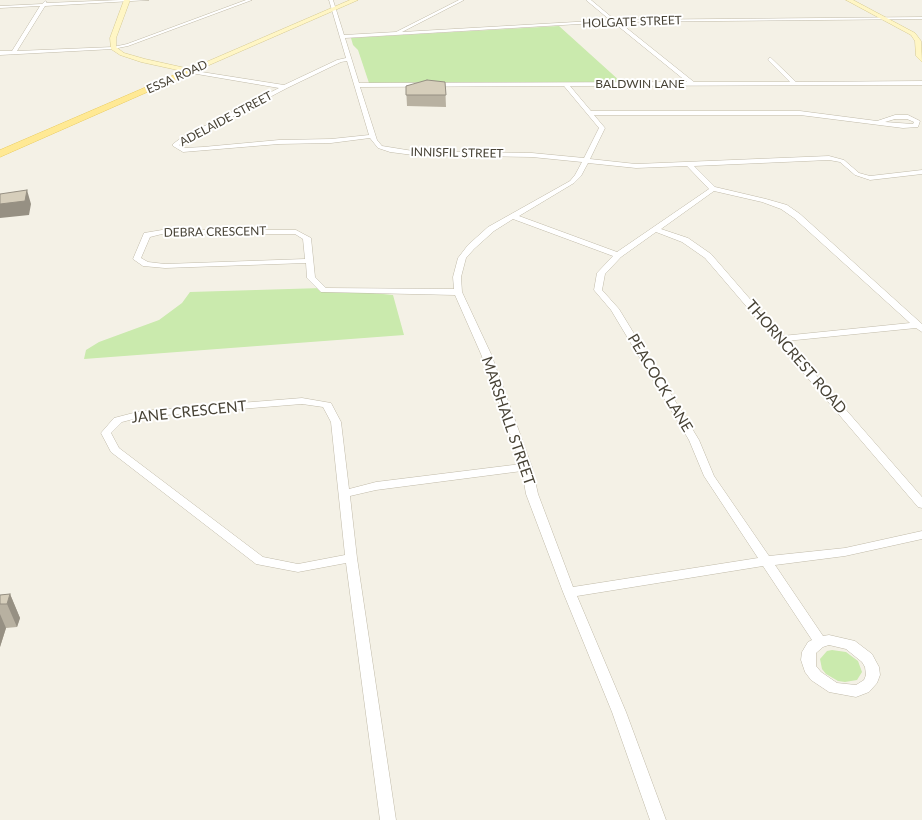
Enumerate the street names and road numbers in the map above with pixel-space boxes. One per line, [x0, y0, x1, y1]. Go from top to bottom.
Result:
street label: HOLGATE STREET [582, 13, 682, 31]
street label: ESSA ROAD [144, 57, 210, 97]
street label: BALDWIN LANE [595, 77, 685, 91]
street label: ADELAIDE STREET [177, 88, 275, 150]
street label: INNISFIL STREET [410, 145, 504, 161]
street label: DEBRA CRESCENT [164, 224, 266, 240]
street label: THORNCREST ROAD [742, 297, 850, 417]
street label: PEACOCK LANE [624, 331, 696, 435]
street label: MARSHALL STREET [478, 354, 538, 488]
street label: JANE CRESCENT [131, 397, 247, 427]

